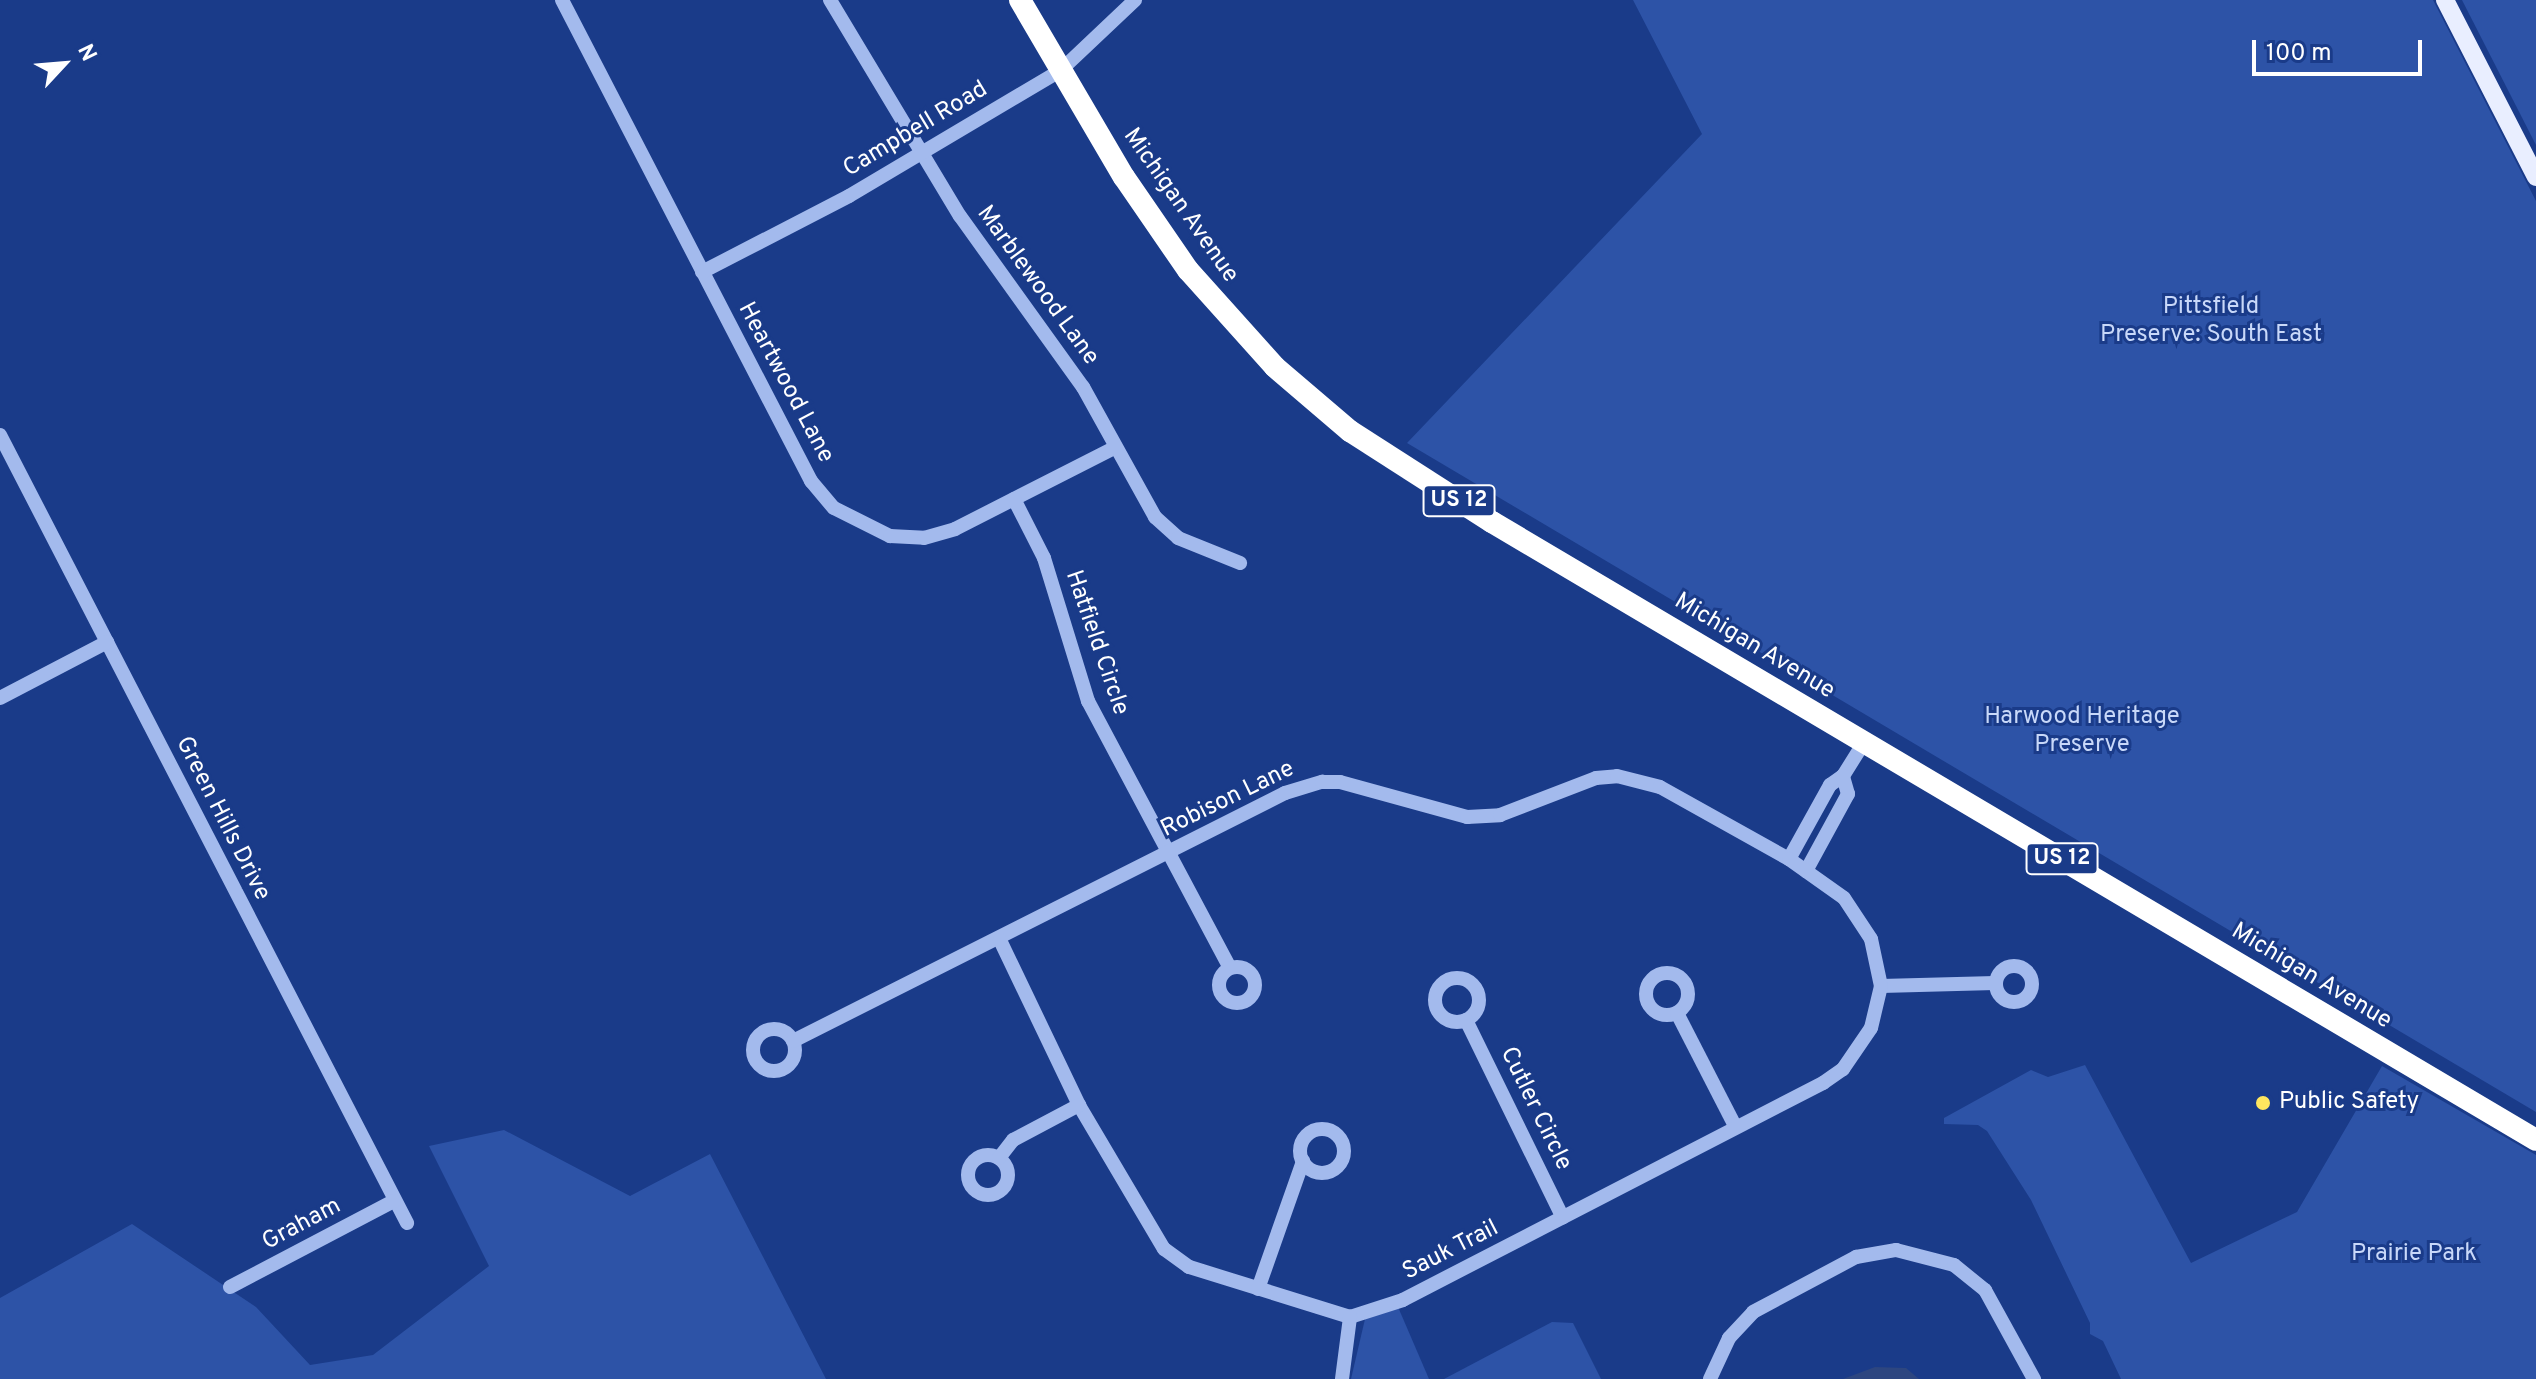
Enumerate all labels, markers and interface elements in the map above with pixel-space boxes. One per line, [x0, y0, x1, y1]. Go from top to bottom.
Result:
north arrow [24, 24, 104, 104]
scale bar [2256, 24, 2426, 74]
text: 100 m [2266, 39, 2332, 69]
text: N [70, 40, 102, 66]
street label: Campbell Road [839, 76, 993, 184]
street label: Michigan Avenue [1116, 123, 1244, 289]
street label: Marblewood Lane [970, 201, 1104, 371]
park label: Pittsfield Preserve: South East [2100, 294, 2322, 350]
street label: Heartwood Lane [731, 298, 839, 468]
road number: US 12 [1421, 483, 1497, 519]
street label: Hatfield Circle [1058, 567, 1134, 719]
street label: Michigan Avenue [1668, 588, 1840, 706]
park label: Harwood Heritage Preserve [1984, 704, 2180, 760]
street label: Green Hills Drive [168, 732, 276, 906]
street label: Robison Lane [1157, 755, 1299, 845]
road number: US 12 [2024, 841, 2100, 877]
street label: Michigan Avenue [2225, 918, 2397, 1036]
street label: Cutler Circle [1493, 1043, 1577, 1175]
place label: Public Safety [2279, 1089, 2419, 1117]
marker: Public Safety [2254, 1094, 2272, 1112]
street label: Graham [258, 1192, 346, 1258]
street label: Sauk Trail [1398, 1214, 1504, 1288]
park label: Prairie Park [2351, 1241, 2477, 1269]

